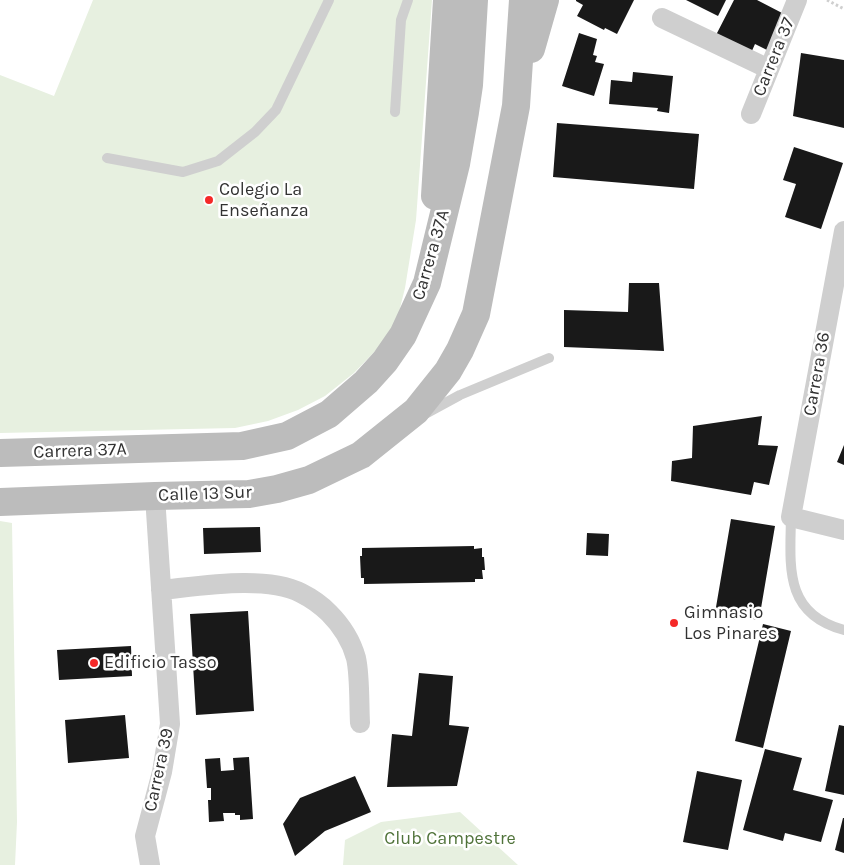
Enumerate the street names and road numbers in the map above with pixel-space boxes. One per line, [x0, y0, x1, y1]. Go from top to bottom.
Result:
street label: Carrera 37 [748, 14, 800, 100]
street label: Carrera 37A [408, 207, 454, 303]
street label: Carrera 36 [799, 330, 835, 418]
street label: Carrera 37A [33, 439, 127, 463]
street label: Calle 13 Sur [158, 482, 252, 506]
street label: Carrera 39 [140, 726, 178, 814]

